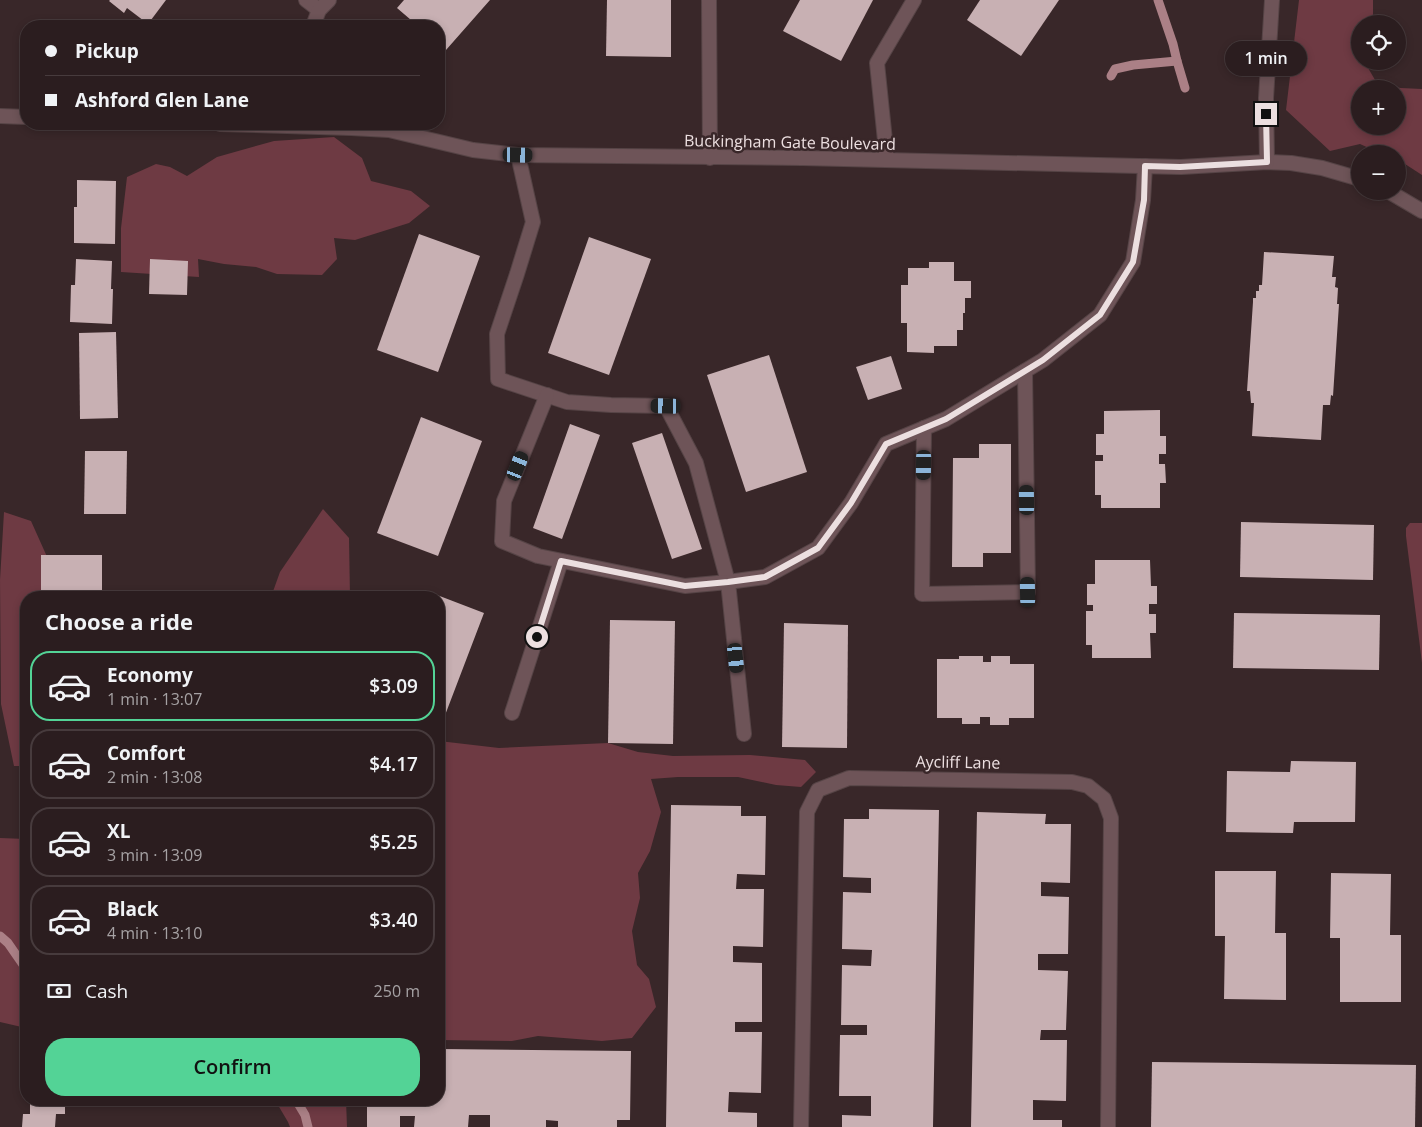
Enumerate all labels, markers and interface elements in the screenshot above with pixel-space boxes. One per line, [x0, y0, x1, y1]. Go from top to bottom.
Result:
map controls [1351, 15, 1406, 200]
button: locate [1351, 15, 1406, 70]
text: Pickup [75, 38, 139, 64]
callout: 1 min [1225, 42, 1307, 76]
text: 1 min [1244, 47, 1288, 69]
button: + [1351, 80, 1406, 135]
text: Ashford Glen Lane [75, 87, 249, 113]
route end [1255, 103, 1277, 125]
street label: Buckingham Gate Boulevard [684, 129, 896, 155]
button: − [1351, 145, 1406, 200]
car [502, 147, 533, 163]
car [650, 398, 681, 414]
car [505, 449, 530, 483]
car [916, 450, 931, 480]
car [1019, 485, 1034, 515]
car [1020, 577, 1035, 607]
text: Choose a ride [45, 606, 193, 636]
route start [526, 626, 548, 648]
car [726, 642, 745, 674]
text: Economy [107, 662, 193, 688]
icon: car [47, 664, 92, 709]
text: $3.09 [369, 673, 418, 699]
text: 1 min · 13:07 [107, 688, 202, 710]
text: Comfort [107, 740, 186, 766]
icon: car [47, 742, 92, 787]
street label: Aycliff Lane [915, 750, 1001, 774]
text: $4.17 [369, 751, 418, 777]
text: 2 min · 13:08 [107, 766, 202, 788]
text: XL [107, 818, 130, 844]
icon: car [47, 820, 92, 865]
text: $5.25 [369, 829, 418, 855]
text: 3 min · 13:09 [107, 844, 202, 866]
text: Black [107, 896, 159, 922]
icon: car [47, 898, 92, 943]
text: $3.40 [369, 907, 418, 933]
text: 4 min · 13:10 [107, 922, 202, 944]
icon: cash [45, 977, 73, 1005]
text: Cash [85, 978, 128, 1004]
text: 250 m [374, 980, 420, 1002]
button: Confirm [45, 1038, 420, 1096]

